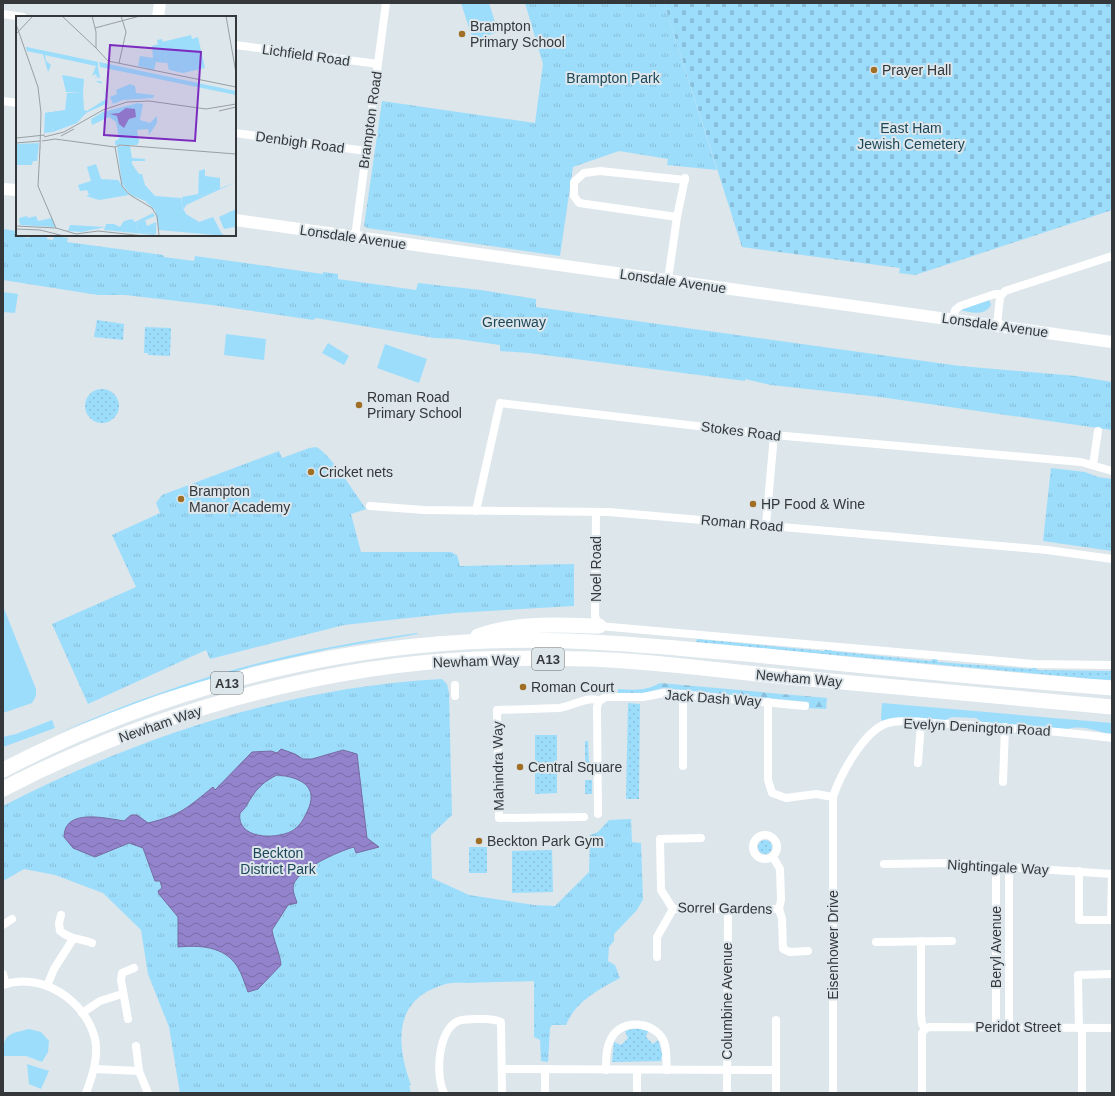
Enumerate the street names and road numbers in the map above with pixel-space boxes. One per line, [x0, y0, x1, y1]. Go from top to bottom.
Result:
street label: Lichfield Road [261, 41, 351, 69]
street label: Brampton Road [355, 70, 385, 170]
street label: Denbigh Road [255, 128, 345, 156]
street label: Lonsdale Avenue [299, 222, 407, 252]
street label: Lonsdale Avenue [619, 266, 727, 296]
street label: Lonsdale Avenue [941, 310, 1049, 340]
street label: Stokes Road [700, 418, 782, 444]
street label: Roman Road [700, 511, 784, 535]
street label: Noel Road [588, 536, 604, 602]
road number: A13 [532, 648, 564, 670]
street label: Newham Way [432, 651, 520, 671]
street label: Newham Way [755, 666, 843, 690]
road number: A13 [211, 672, 243, 694]
street label: Jack Dash Way [664, 687, 762, 709]
street label: Newham Way [116, 702, 204, 746]
street label: Evelyn Denington Road [903, 715, 1051, 739]
street label: Mahindra Way [489, 721, 507, 811]
street label: Nightingale Way [947, 856, 1049, 878]
street label: Eisenhower Drive [825, 890, 841, 1000]
street label: Sorrel Gardens [677, 899, 773, 917]
street label: Beryl Avenue [988, 906, 1004, 988]
street label: Columbine Avenue [719, 942, 735, 1060]
street label: Peridot Street [975, 1019, 1061, 1035]

